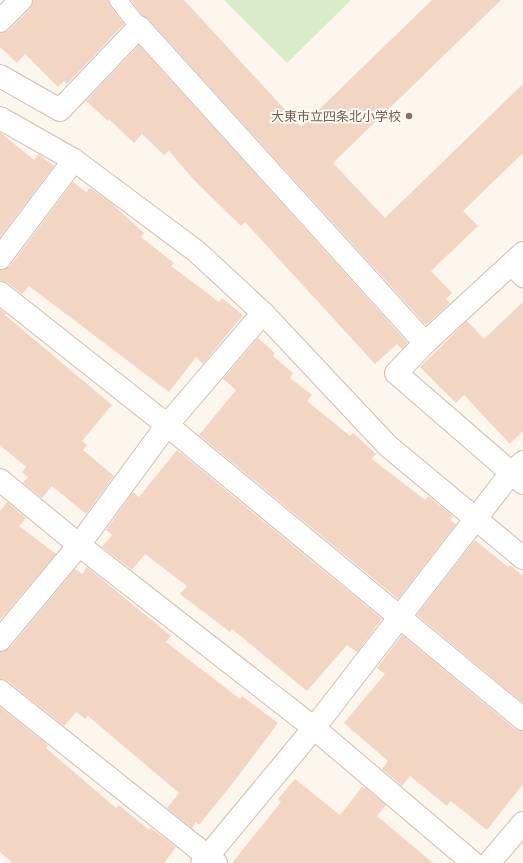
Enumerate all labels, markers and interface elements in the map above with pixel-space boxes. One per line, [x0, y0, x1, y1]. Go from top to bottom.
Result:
place label: 大東市立四条北小学校 [271, 109, 401, 123]
marker: 大東市立四条北小学校 [404, 111, 414, 121]

